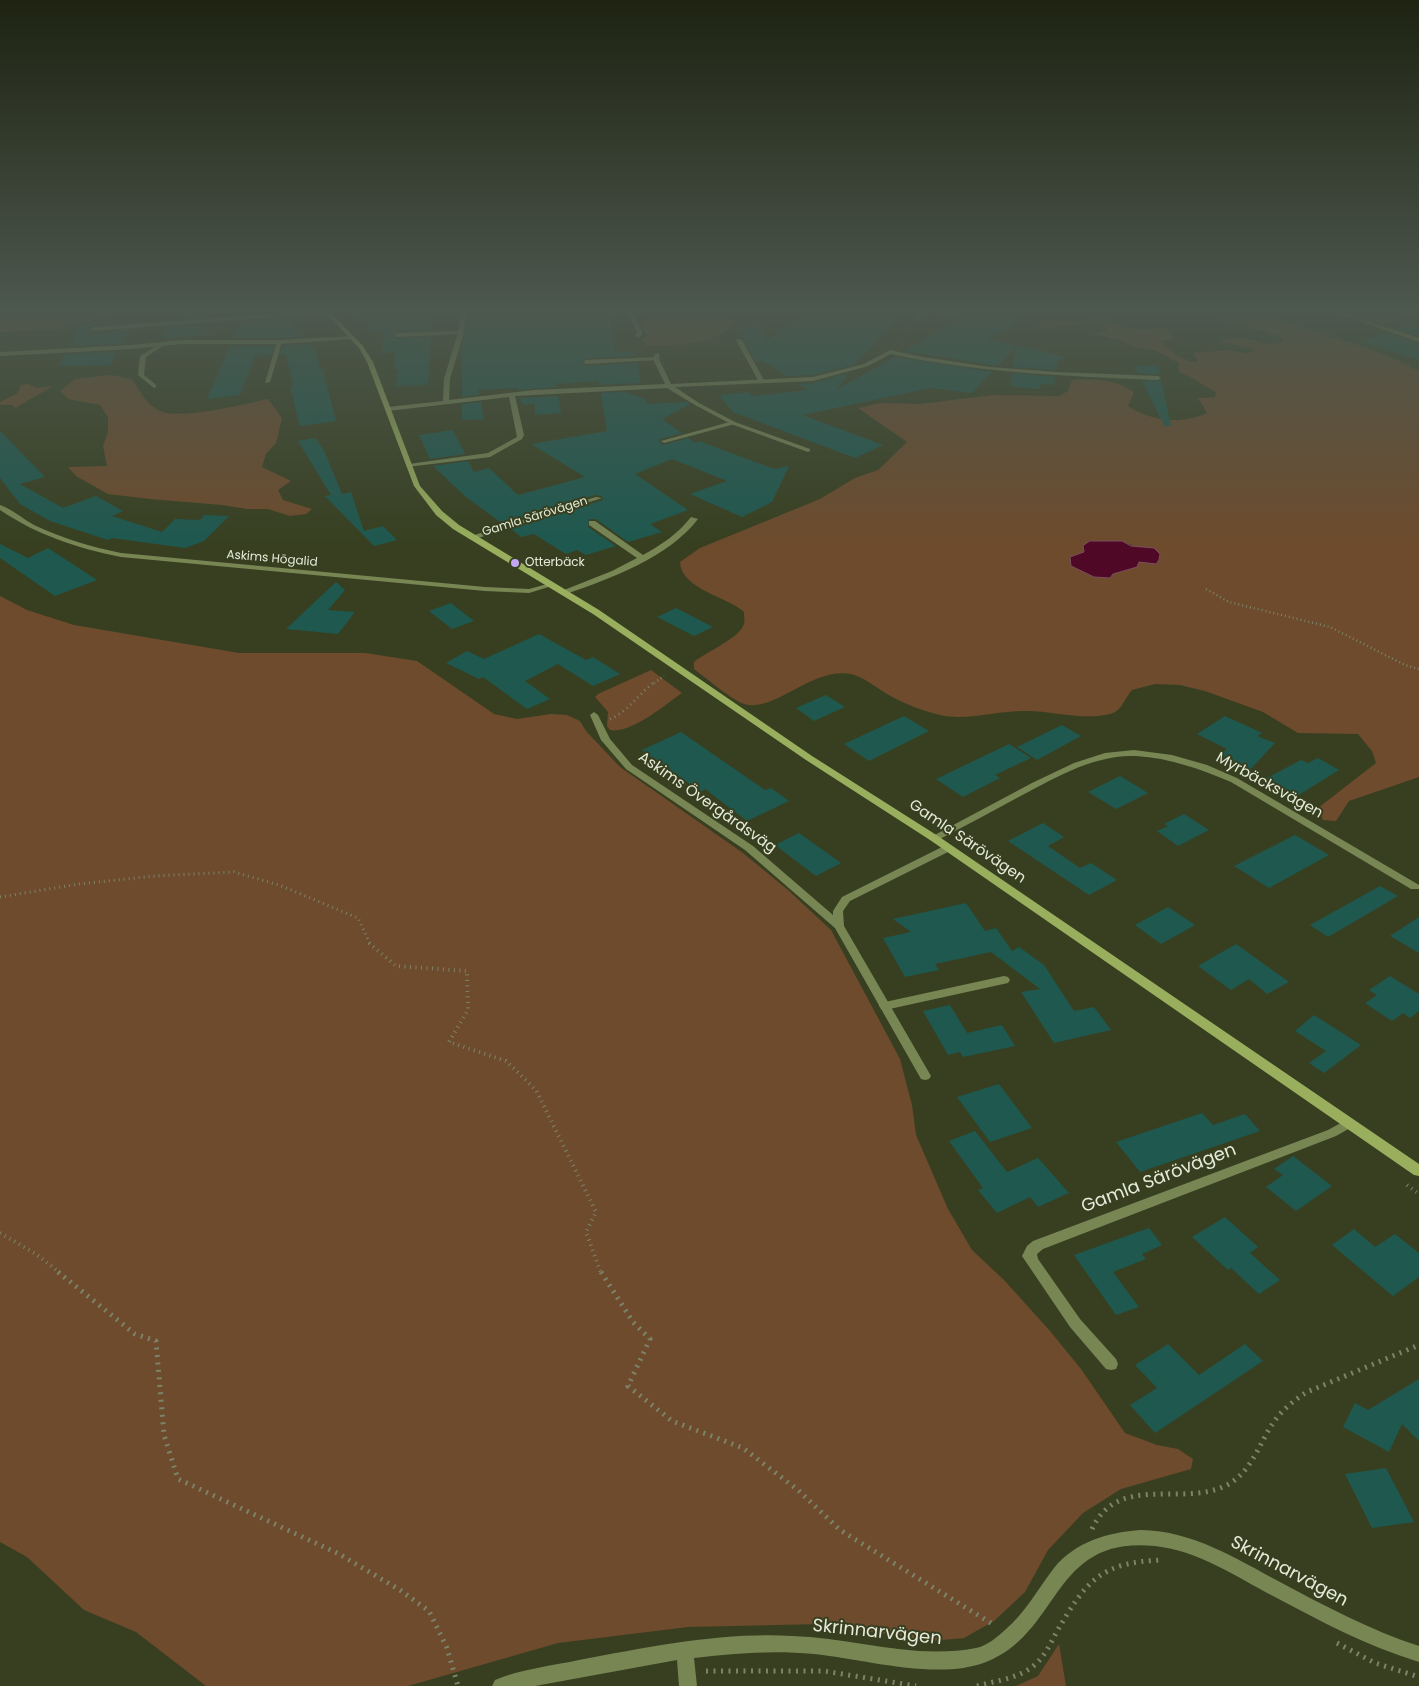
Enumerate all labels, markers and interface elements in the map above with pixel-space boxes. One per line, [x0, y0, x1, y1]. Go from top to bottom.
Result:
street label: Gamla Särövägen [481, 494, 589, 540]
street label: Askims Högalid [226, 548, 318, 570]
place label: Otterbäck [525, 556, 585, 570]
marker: Otterbäck [509, 557, 521, 569]
street label: Askims Övergårdsväg [635, 749, 779, 857]
street label: Myrbäcksvägen [1212, 749, 1326, 823]
street label: Gamla Särövägen [905, 796, 1029, 888]
street label: Gamla Särövägen [1078, 1139, 1240, 1219]
street label: Skrinnarvägen [1227, 1532, 1351, 1612]
street label: Skrinnarvägen [811, 1615, 943, 1651]

